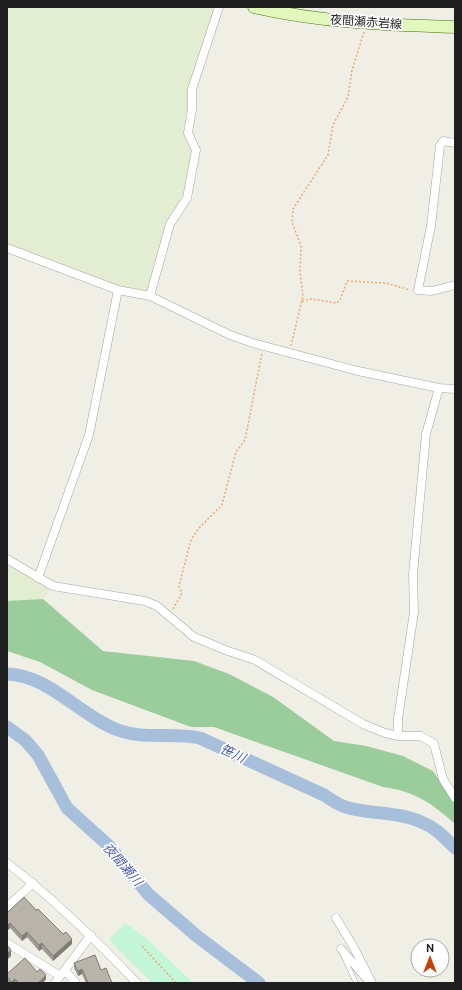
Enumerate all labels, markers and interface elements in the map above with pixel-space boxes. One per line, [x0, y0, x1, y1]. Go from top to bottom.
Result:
street label: 夜間瀬赤岩線 [329, 12, 402, 30]
water label: 笹川 [218, 741, 250, 766]
water label: 夜間瀬川 [101, 840, 147, 890]
north arrow [410, 938, 450, 978]
text: N [426, 942, 434, 954]

